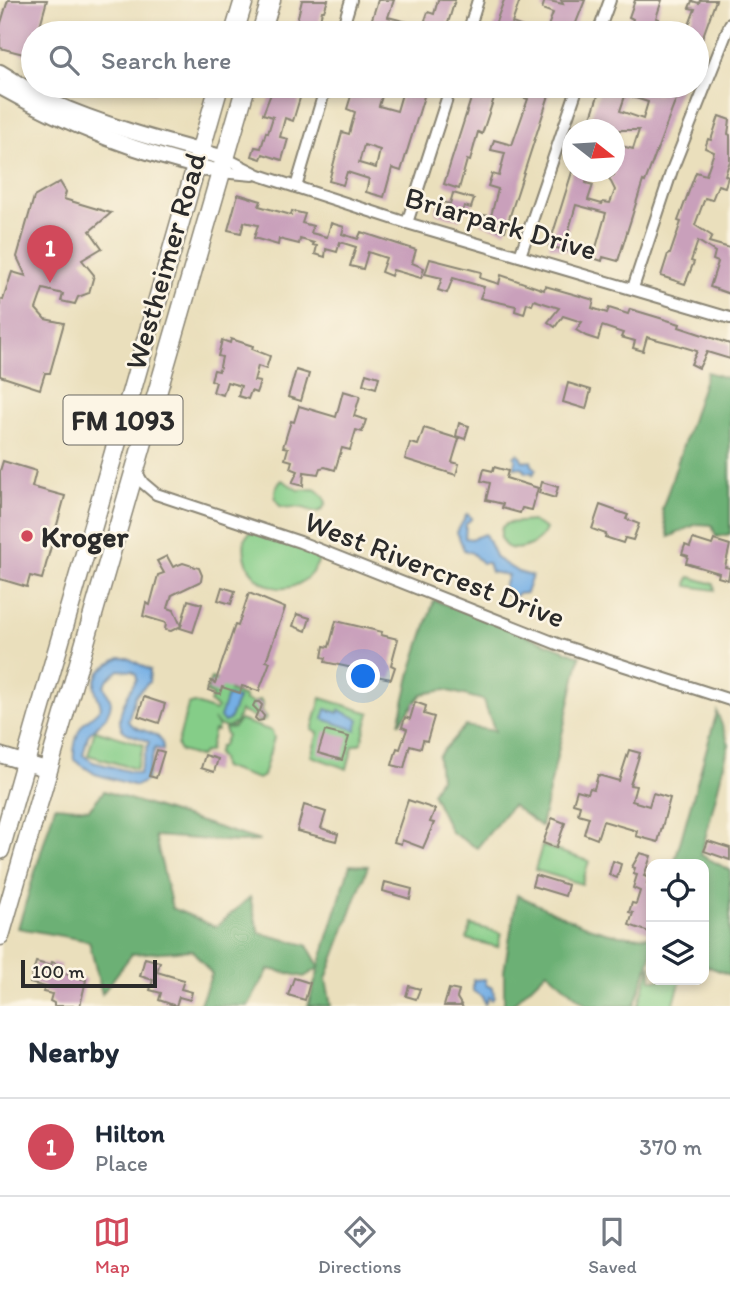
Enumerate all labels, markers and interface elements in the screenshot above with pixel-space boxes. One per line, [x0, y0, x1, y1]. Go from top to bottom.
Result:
search box [21, 21, 709, 98]
icon: search [45, 41, 83, 79]
text: Search here [101, 44, 231, 76]
north arrow [562, 119, 625, 182]
street label: Westheimer Road [116, 148, 214, 374]
street label: Briarpark Drive [401, 178, 601, 268]
pin: 1 [27, 225, 73, 283]
road number: FM 1093 [64, 396, 182, 444]
street label: West Rivercrest Drive [300, 502, 570, 636]
place label: Kroger [41, 518, 130, 555]
marker: Kroger [19, 528, 35, 544]
your location [346, 659, 380, 693]
map controls [646, 859, 709, 985]
button: locate [646, 859, 709, 922]
button: layers [646, 922, 709, 985]
scale bar [21, 957, 158, 989]
text: 100 m [32, 960, 84, 983]
text: Nearby [28, 1033, 119, 1070]
text: Hilton [95, 1117, 165, 1149]
text: 1 [46, 1133, 56, 1161]
text: 370 m [639, 1133, 702, 1161]
text: Place [95, 1149, 148, 1177]
tab: Map [93, 1213, 131, 1278]
tab: Directions [318, 1213, 402, 1278]
tab: Saved [588, 1213, 637, 1278]

